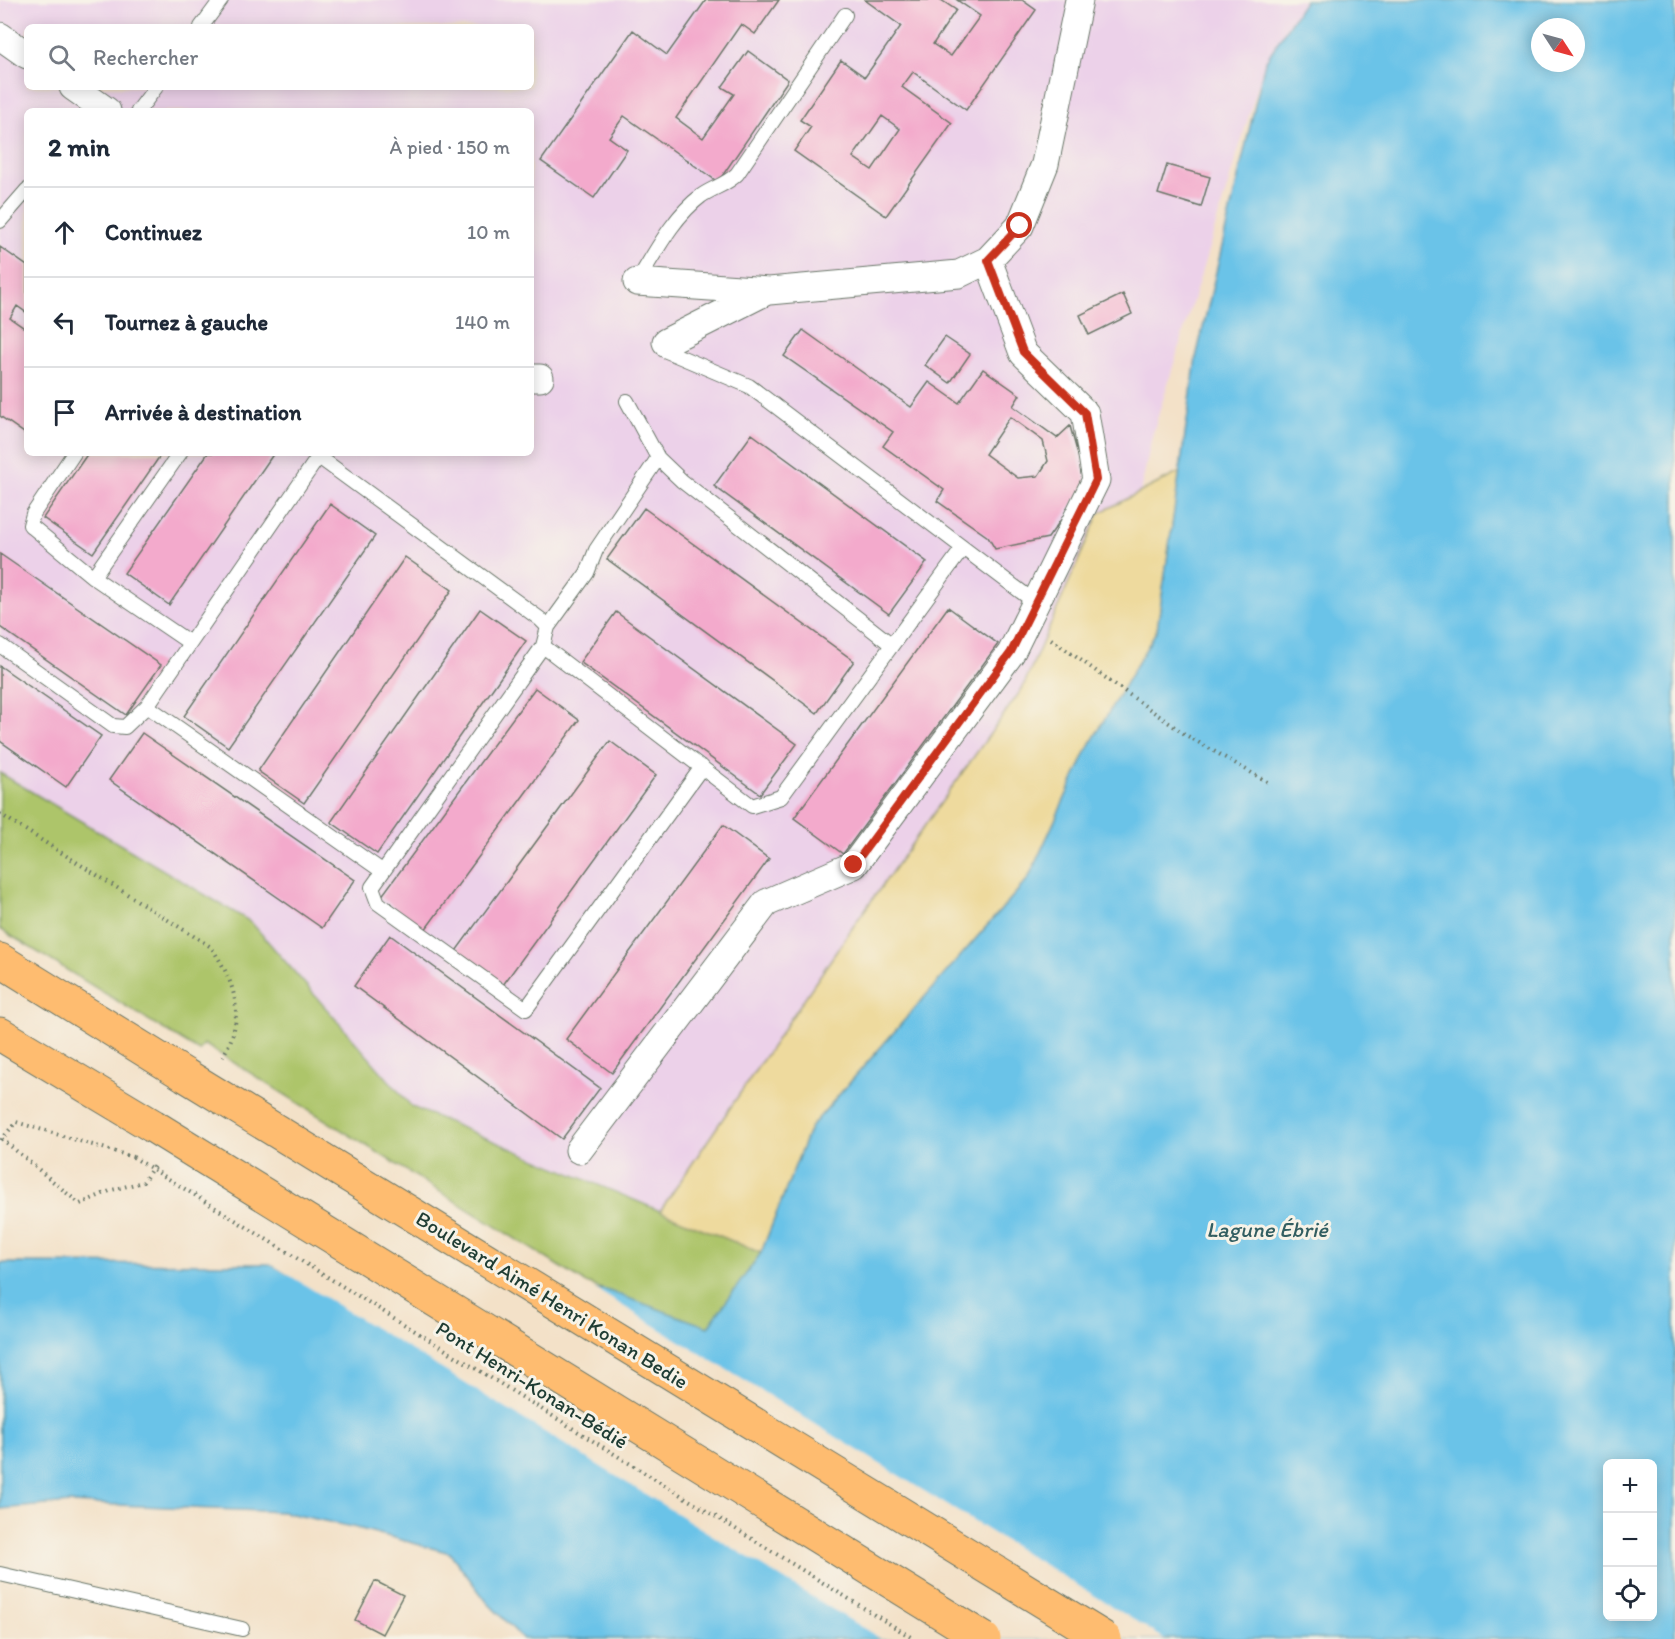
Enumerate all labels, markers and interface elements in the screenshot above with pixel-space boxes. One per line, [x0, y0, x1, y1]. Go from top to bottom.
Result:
north arrow [1531, 18, 1585, 72]
search box [24, 24, 534, 90]
icon: search [45, 41, 78, 74]
text: Rechercher [93, 44, 198, 71]
text: 2 min [48, 131, 110, 163]
text: À pied · 150 m [390, 135, 510, 159]
route start [1006, 212, 1032, 238]
icon: ahead [48, 216, 81, 249]
text: Continuez [105, 219, 202, 246]
text: 10 m [467, 220, 510, 244]
icon: left [48, 306, 81, 339]
text: Tournez à gauche [105, 309, 268, 336]
text: 140 m [455, 310, 510, 334]
icon: arrive [48, 396, 81, 429]
text: Arrivée à destination [105, 399, 301, 426]
route end [840, 851, 866, 877]
street label: Boulevard Aimé Henri Konan Bedie [412, 1205, 693, 1394]
water label: Lagune Ébrié [1206, 1216, 1329, 1243]
street label: Pont Henri-Konan-Bédié [432, 1315, 633, 1454]
map controls [1603, 1459, 1657, 1621]
button: + [1603, 1459, 1657, 1513]
button: − [1603, 1513, 1657, 1567]
button: locate [1603, 1567, 1657, 1621]

